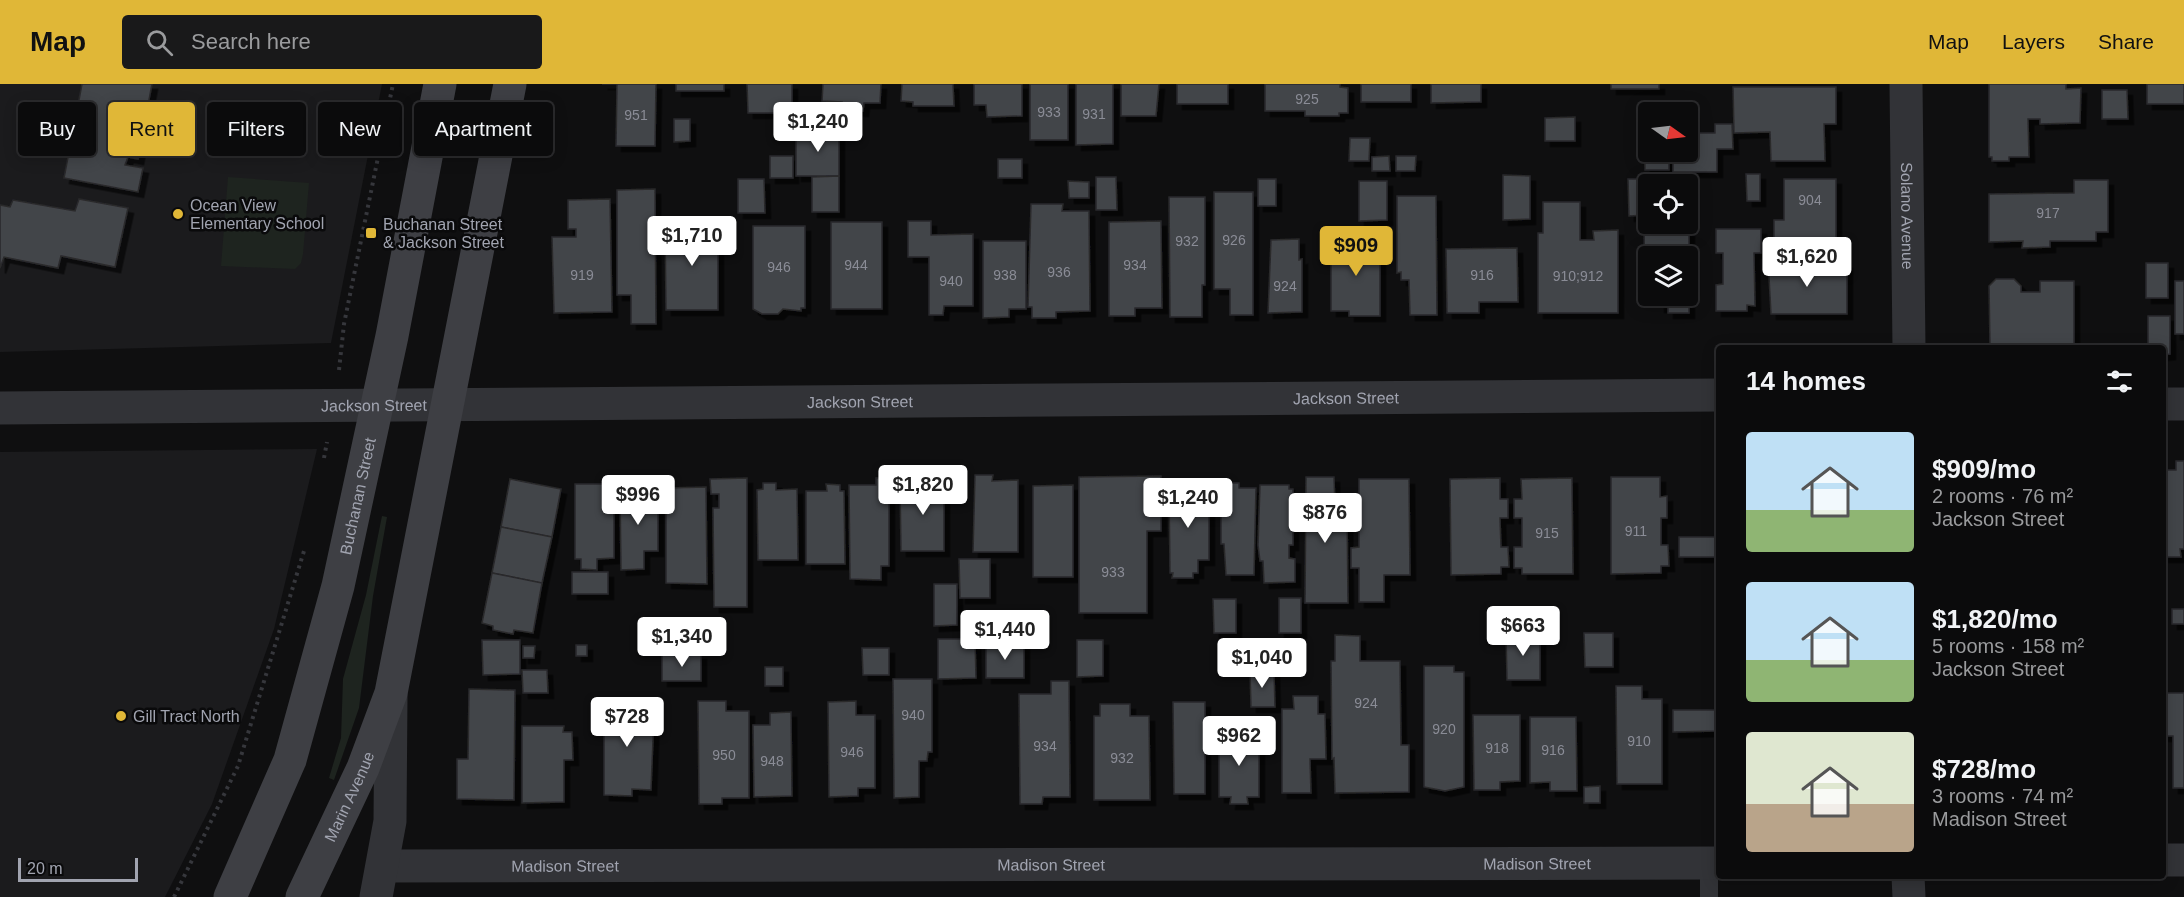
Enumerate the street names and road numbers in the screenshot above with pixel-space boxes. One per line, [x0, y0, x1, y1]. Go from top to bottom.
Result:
street label: Solano Avenue [1898, 162, 1916, 270]
street label: Jackson Street [1293, 389, 1400, 407]
street label: Jackson Street [807, 393, 914, 411]
street label: Jackson Street [321, 397, 428, 415]
street label: Buchanan Street [337, 436, 379, 556]
street label: Marin Avenue [321, 749, 377, 845]
street label: Madison Street [1483, 855, 1591, 873]
street label: Madison Street [997, 856, 1105, 874]
street label: Madison Street [511, 857, 619, 875]

